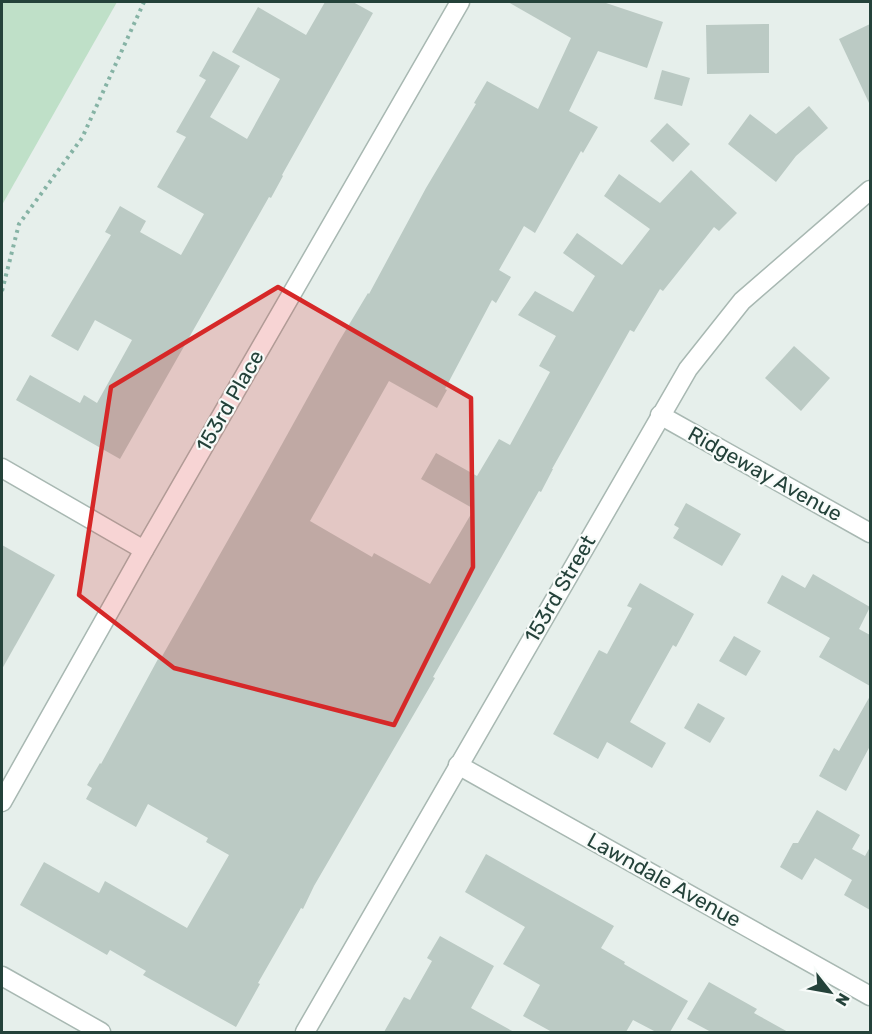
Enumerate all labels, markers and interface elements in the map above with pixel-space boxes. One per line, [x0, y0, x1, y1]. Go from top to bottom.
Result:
street label: 153rd Place [190, 346, 269, 456]
street label: Ridgeway Avenue [684, 421, 847, 526]
street label: 153rd Street [519, 530, 600, 647]
street label: Lawndale Avenue [583, 827, 746, 932]
north arrow [800, 962, 860, 1022]
text: N [831, 990, 854, 1009]

